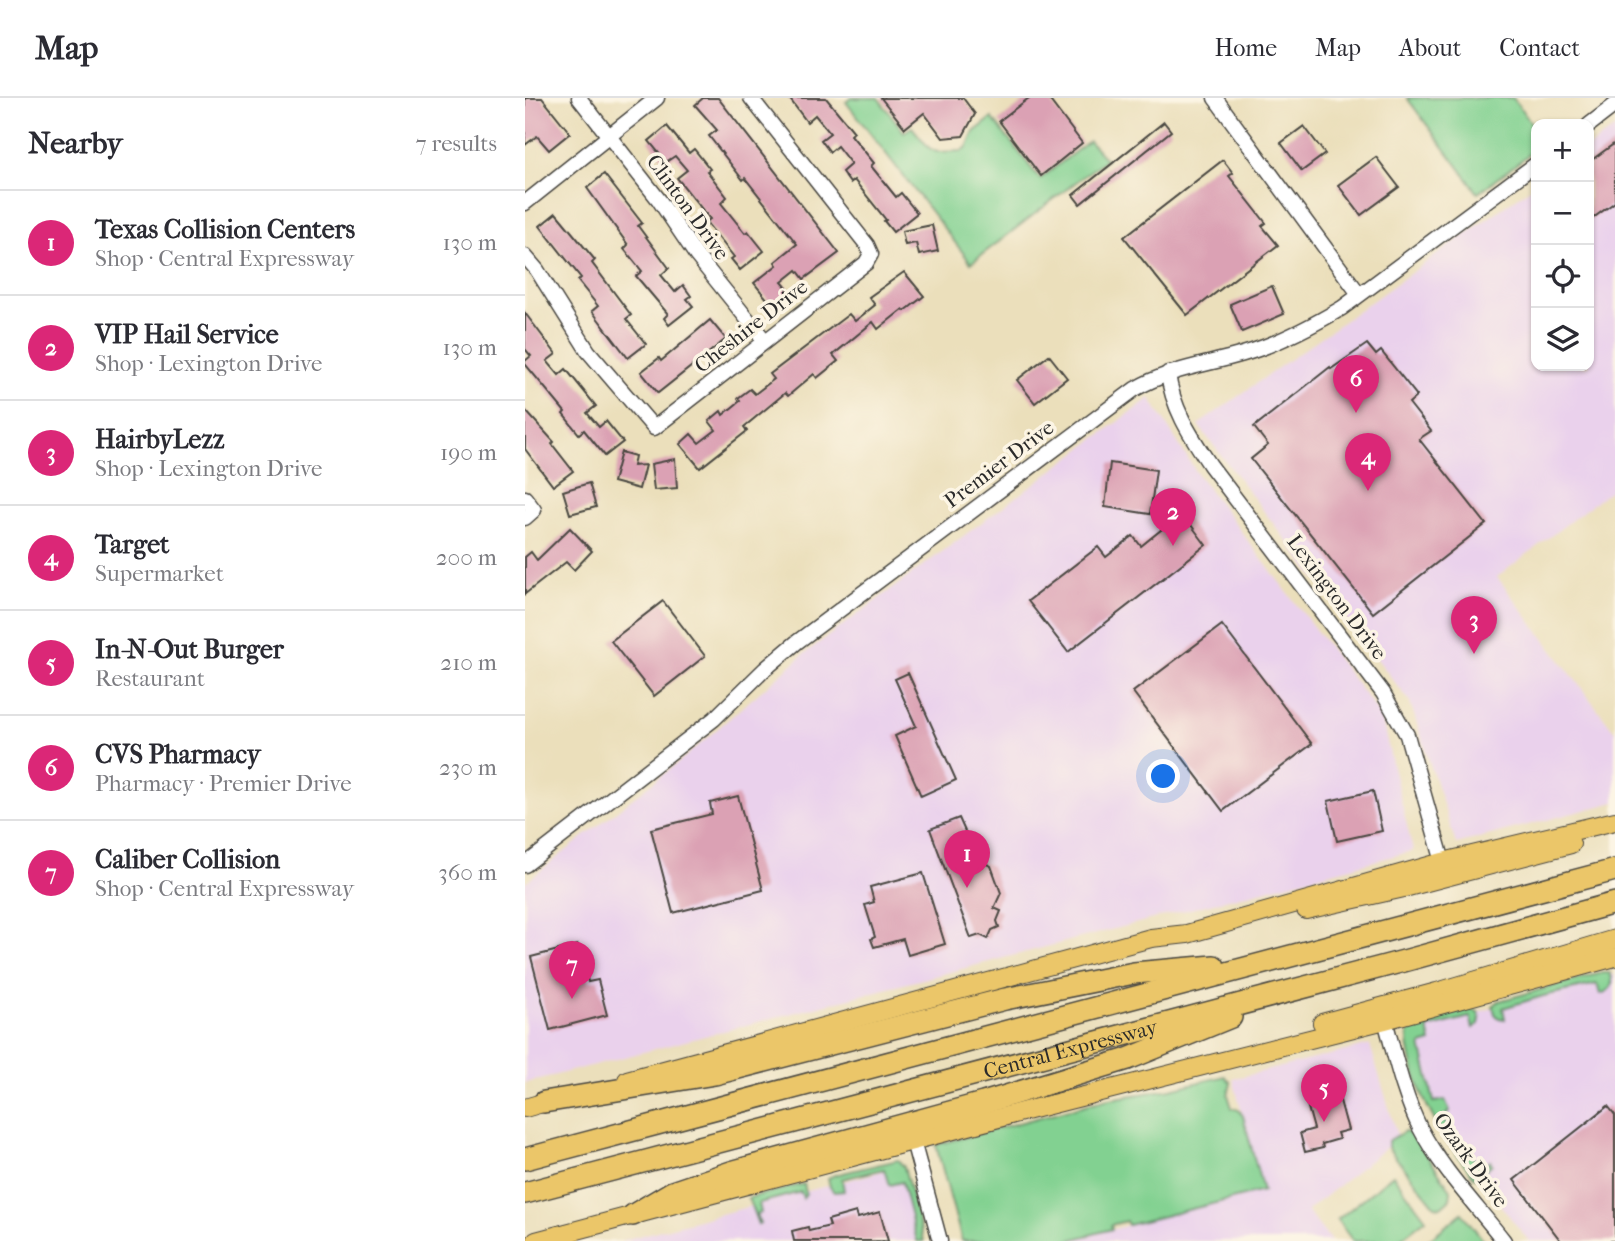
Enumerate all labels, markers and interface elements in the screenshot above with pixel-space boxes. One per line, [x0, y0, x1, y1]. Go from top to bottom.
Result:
text: Map [35, 29, 98, 68]
text: Home [1215, 34, 1277, 62]
text: Map [1315, 34, 1361, 62]
text: About [1399, 34, 1461, 62]
text: Contact [1499, 34, 1580, 62]
map controls [1531, 119, 1594, 371]
button: + [1531, 119, 1594, 182]
text: Nearby [28, 126, 123, 161]
text: 7 results [416, 130, 497, 157]
street label: Clinton Drive [642, 150, 734, 264]
button: − [1531, 182, 1594, 245]
text: Texas Collision Centers [95, 214, 355, 245]
text: 1 [47, 229, 55, 256]
text: 130 m [443, 229, 497, 256]
text: Shop · Central Expressway [95, 245, 354, 272]
button: locate [1531, 245, 1594, 308]
street label: Cheshire Drive [690, 274, 812, 378]
button: layers [1531, 308, 1594, 371]
text: VIP Hail Service [95, 319, 279, 350]
text: 2 [45, 334, 57, 361]
text: 130 m [443, 334, 497, 361]
text: Shop · Lexington Drive [95, 350, 322, 377]
pin: 6 [1333, 355, 1379, 413]
street label: Premier Drive [940, 415, 1058, 513]
text: HairbyLezz [95, 424, 224, 455]
pin: 4 [1345, 433, 1391, 491]
text: 3 [46, 439, 56, 466]
text: 190 m [440, 439, 497, 466]
text: Shop · Lexington Drive [95, 455, 322, 482]
pin: 2 [1150, 488, 1196, 546]
text: Target [95, 529, 169, 560]
street label: Lexington Drive [1282, 530, 1392, 664]
text: 4 [44, 544, 58, 571]
text: 200 m [436, 544, 497, 571]
text: Supermarket [95, 560, 224, 587]
pin: 3 [1451, 596, 1497, 654]
text: In-N-Out Burger [95, 634, 284, 665]
text: 5 [46, 649, 56, 676]
text: 210 m [440, 649, 497, 676]
text: Restaurant [95, 665, 205, 692]
text: CVS Pharmacy [95, 739, 261, 770]
text: 6 [45, 754, 57, 781]
text: 230 m [439, 754, 497, 781]
your location [1146, 759, 1180, 793]
text: Pharmacy · Premier Drive [95, 770, 352, 797]
pin: 1 [944, 830, 990, 888]
text: Caliber Collision [95, 844, 280, 875]
text: 7 [45, 859, 57, 886]
text: 360 m [438, 859, 497, 886]
text: Shop · Central Expressway [95, 875, 354, 902]
pin: 7 [549, 941, 595, 999]
street label: Central Expressway [981, 1014, 1161, 1083]
pin: 5 [1301, 1064, 1347, 1122]
street label: Ozark Drive [1429, 1108, 1513, 1212]

